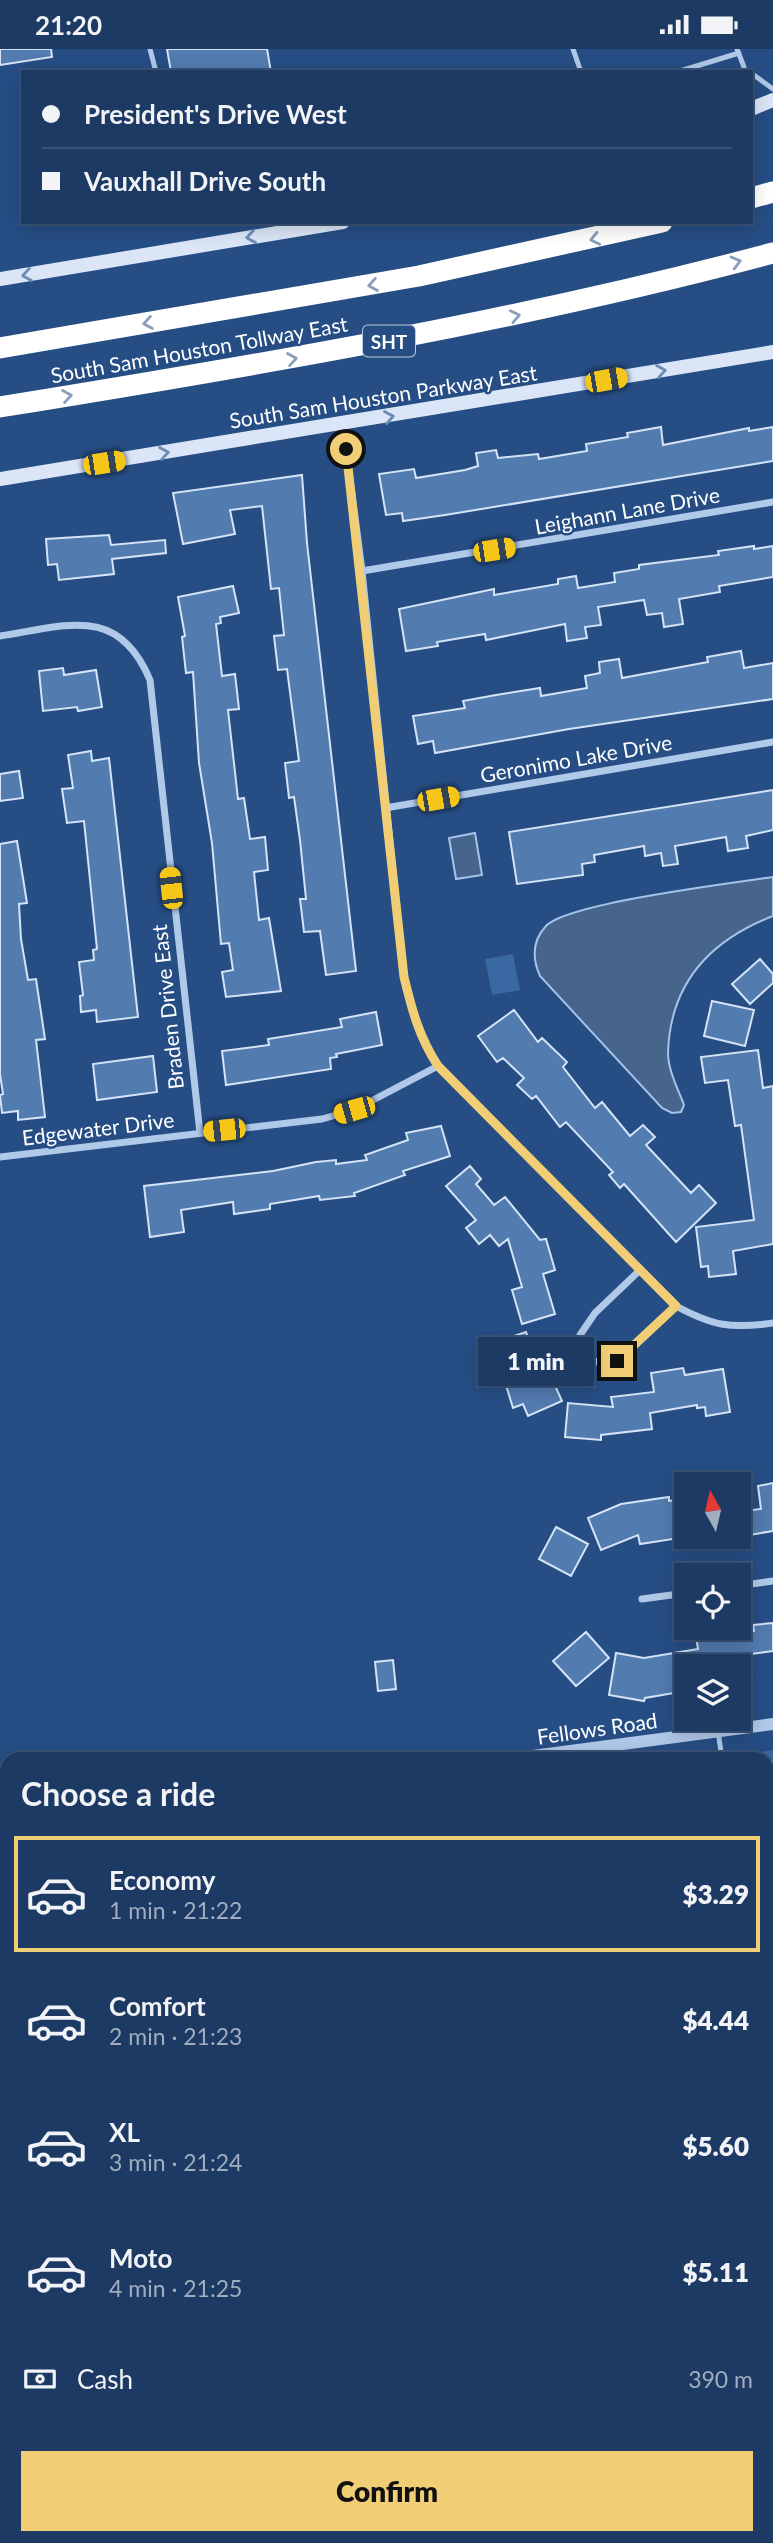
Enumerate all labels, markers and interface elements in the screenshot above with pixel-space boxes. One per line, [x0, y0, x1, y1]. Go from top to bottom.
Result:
text: 21:20 [35, 9, 102, 41]
text: President's Drive West [84, 98, 347, 130]
text: Vauxhall Drive South [84, 165, 326, 197]
one-way arrow [245, 229, 257, 244]
one-way arrow [589, 230, 601, 245]
one-way arrow [730, 256, 742, 271]
one-way arrow [21, 267, 33, 282]
one-way arrow [367, 277, 379, 292]
one-way arrow [509, 309, 521, 324]
street label: South Sam Houston Tollway East [49, 310, 350, 387]
one-way arrow [142, 315, 154, 330]
road number: SHT [363, 325, 415, 357]
one-way arrow [286, 352, 298, 367]
street label: South Sam Houston Parkway East [227, 359, 539, 433]
one-way arrow [655, 364, 667, 379]
car [584, 366, 629, 394]
one-way arrow [61, 389, 73, 404]
one-way arrow [383, 410, 395, 425]
route start [330, 433, 362, 465]
one-way arrow [158, 446, 170, 461]
car [82, 449, 127, 477]
street label: Leighann Lane Drive [533, 481, 721, 539]
car [472, 536, 517, 564]
street label: Geronimo Lake Drive [478, 729, 674, 787]
car [416, 785, 461, 813]
car [159, 866, 184, 910]
street label: Braden Drive East [146, 923, 188, 1091]
car [331, 1094, 378, 1126]
street label: Edgewater Drive [21, 1106, 175, 1150]
car [203, 1117, 246, 1143]
callout: 1 min [477, 1337, 592, 1385]
route end [601, 1345, 633, 1377]
text: 1 min [507, 1347, 565, 1375]
north arrow [674, 1472, 751, 1549]
map controls [674, 1472, 751, 1731]
button: locate [674, 1563, 751, 1640]
button: layers [674, 1654, 751, 1731]
street label: Fellows Road [535, 1707, 659, 1749]
text: Choose a ride [21, 1774, 215, 1813]
icon: car [25, 1863, 88, 1926]
text: Economy [109, 1864, 215, 1896]
text: $3.29 [682, 1878, 749, 1910]
text: 1 min · 21:22 [109, 1896, 242, 1924]
icon: car [25, 1989, 88, 2052]
text: Comfort [109, 1990, 206, 2022]
text: $4.44 [682, 2004, 749, 2036]
text: 2 min · 21:23 [109, 2022, 242, 2050]
icon: car [25, 2115, 88, 2178]
text: XL [109, 2116, 140, 2148]
text: $5.60 [682, 2130, 749, 2162]
text: 3 min · 21:24 [109, 2148, 242, 2176]
icon: car [25, 2241, 88, 2304]
text: Moto [109, 2242, 172, 2274]
text: $5.11 [682, 2256, 749, 2288]
text: 4 min · 21:25 [109, 2274, 242, 2302]
icon: cash [21, 2360, 59, 2398]
text: Cash [77, 2363, 133, 2395]
text: 390 m [688, 2365, 753, 2393]
button: Confirm [21, 2451, 753, 2531]

